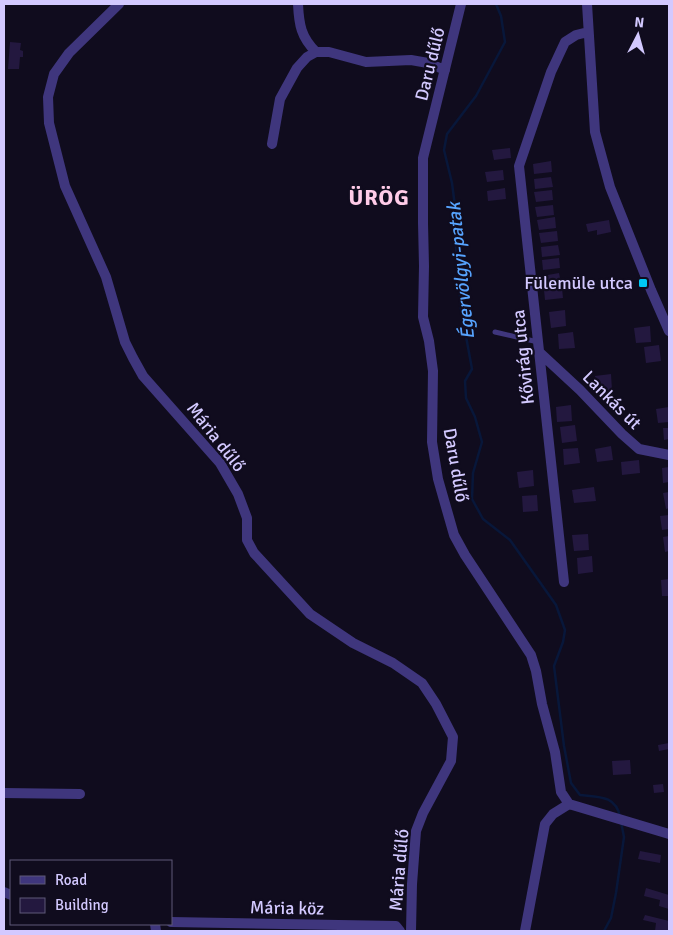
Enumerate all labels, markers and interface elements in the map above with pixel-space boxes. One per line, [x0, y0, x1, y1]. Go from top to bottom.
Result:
north arrow [613, 10, 663, 60]
text: N [634, 14, 645, 32]
street label: Daru dűlő [410, 25, 450, 103]
district label: ÜRÖG [348, 184, 410, 211]
water label: Égervölgyi-patak [442, 200, 480, 341]
place label: Fülemüle utca [524, 272, 633, 294]
marker: Fülemüle utca [637, 277, 649, 289]
street label: Kővirág utca [507, 309, 539, 405]
street label: Lankás út [578, 366, 646, 434]
street label: Mária dűlő [182, 398, 250, 476]
street label: Daru dűlő [439, 426, 473, 504]
street label: Mária dűlő [384, 828, 414, 912]
legend [10, 860, 172, 925]
text: Road [55, 871, 87, 889]
text: Building [55, 896, 109, 914]
street label: Mária köz [250, 896, 324, 920]

